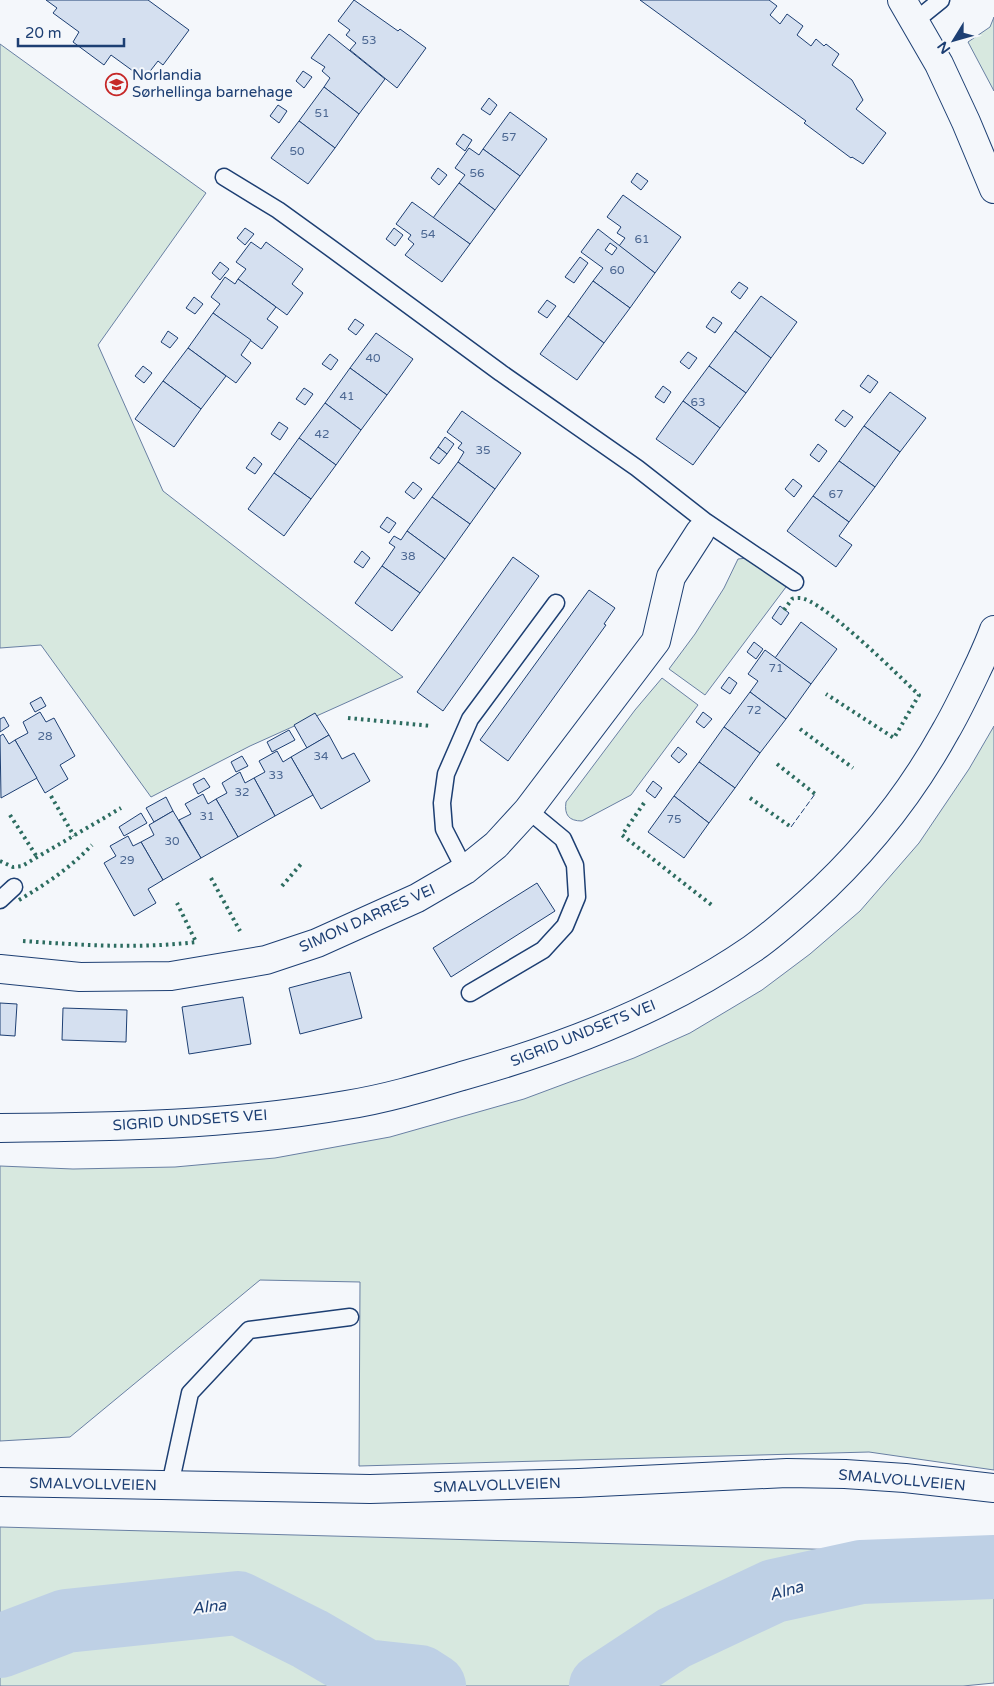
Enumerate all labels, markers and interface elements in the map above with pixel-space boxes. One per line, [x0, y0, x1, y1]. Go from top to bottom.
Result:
scale bar [18, 15, 124, 47]
north arrow [929, 15, 979, 65]
text: 20 m [25, 24, 62, 42]
house number: 53 [361, 33, 377, 47]
text: N [934, 38, 954, 57]
place label: Norlandia Sørhellinga barnehage [132, 66, 293, 101]
school or university icon: Norlandia Sørhellinga barnehage [104, 72, 128, 96]
house number: 51 [314, 106, 330, 120]
house number: 57 [501, 130, 517, 144]
house number: 50 [289, 144, 305, 158]
house number: 56 [469, 166, 485, 180]
house number: 54 [420, 227, 436, 241]
house number: 61 [634, 232, 650, 246]
house number: 60 [609, 263, 625, 277]
house number: 40 [365, 351, 381, 365]
house number: 41 [339, 389, 355, 403]
house number: 63 [690, 395, 706, 409]
house number: 42 [314, 427, 330, 441]
house number: 35 [475, 443, 491, 457]
house number: 67 [828, 487, 844, 501]
house number: 38 [400, 549, 416, 563]
house number: 71 [768, 661, 784, 675]
house number: 72 [746, 703, 762, 717]
house number: 28 [37, 729, 53, 743]
house number: 34 [313, 749, 329, 763]
house number: 33 [268, 768, 284, 782]
house number: 32 [234, 785, 250, 799]
house number: 31 [199, 809, 215, 823]
house number: 75 [666, 812, 682, 826]
house number: 30 [164, 834, 180, 848]
house number: 29 [119, 853, 135, 867]
street label: SIMON DARRES VEI [296, 880, 438, 956]
street label: SIGRID UNDSETS VEI [508, 996, 658, 1070]
street label: SIGRID UNDSETS VEI [112, 1106, 268, 1134]
street label: SMALVOLLVEIEN [838, 1465, 966, 1495]
street label: SMALVOLLVEIEN [29, 1474, 157, 1494]
street label: SMALVOLLVEIEN [433, 1474, 561, 1496]
water label: Alna [767, 1576, 807, 1605]
water label: Alna [191, 1595, 228, 1619]

